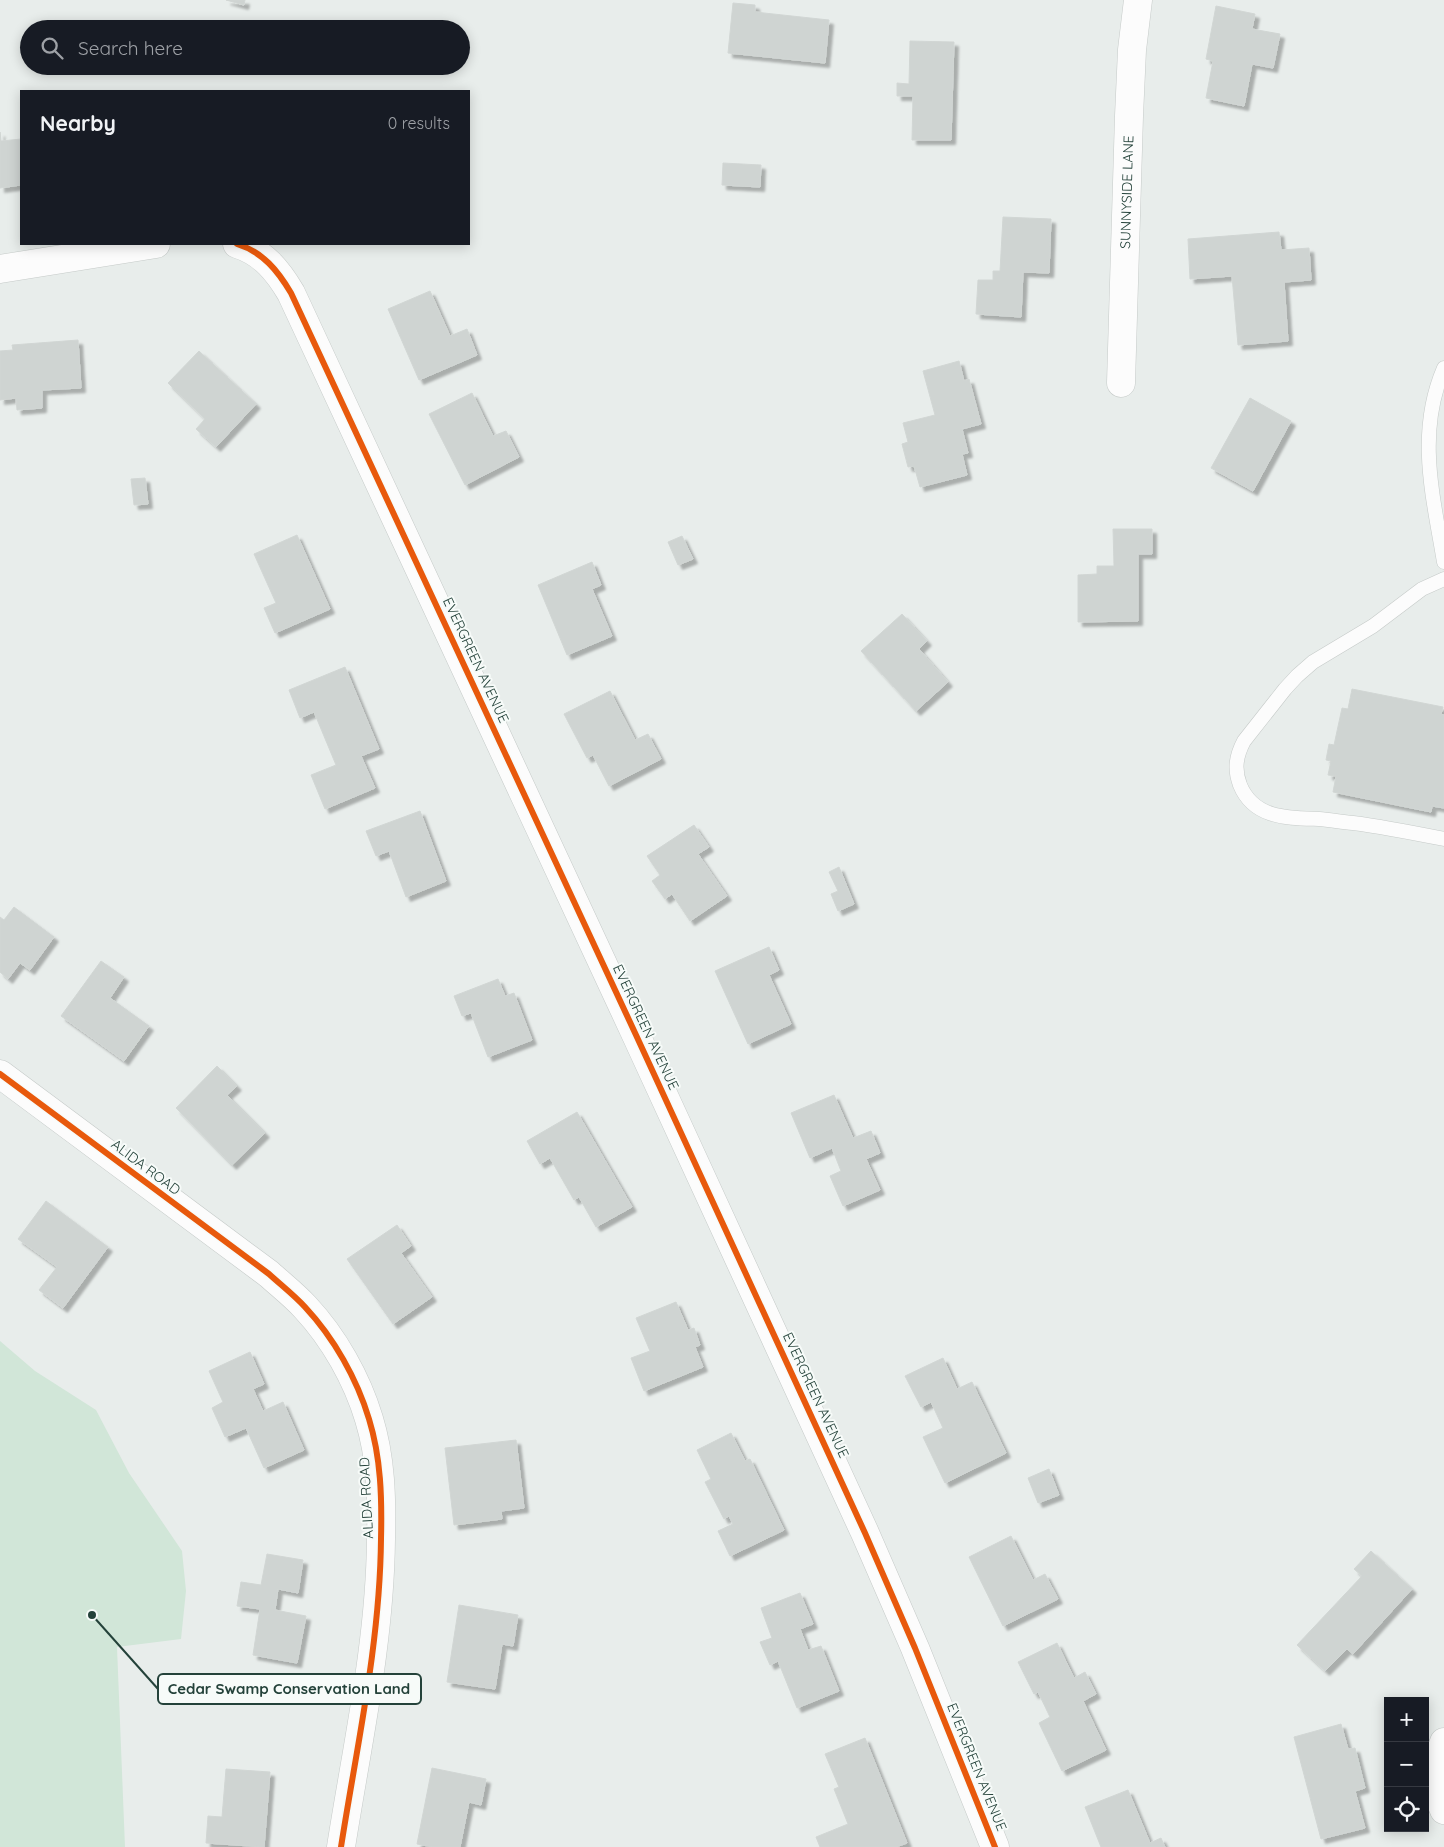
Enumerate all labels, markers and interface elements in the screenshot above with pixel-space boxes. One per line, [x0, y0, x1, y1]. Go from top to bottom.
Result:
search box [20, 20, 470, 75]
icon: search [38, 34, 66, 62]
text: Search here [78, 36, 183, 60]
text: Nearby [40, 110, 116, 136]
text: 0 results [388, 113, 450, 133]
street label: SUNNYSIDE LANE [1116, 135, 1137, 249]
street label: EVERGREEN AVENUE [439, 594, 513, 726]
street label: EVERGREEN AVENUE [609, 961, 683, 1093]
street label: ALIDA ROAD [108, 1135, 184, 1199]
street label: EVERGREEN AVENUE [779, 1329, 853, 1461]
street label: ALIDA ROAD [355, 1457, 377, 1539]
callout: Cedar Swamp Conservation Land [158, 1674, 421, 1704]
text: Cedar Swamp Conservation Land [168, 1679, 410, 1698]
map controls [1384, 1697, 1429, 1832]
button: + [1384, 1697, 1429, 1742]
street label: EVERGREEN AVENUE [943, 1700, 1011, 1834]
button: − [1384, 1742, 1429, 1787]
button: locate [1384, 1787, 1429, 1832]

